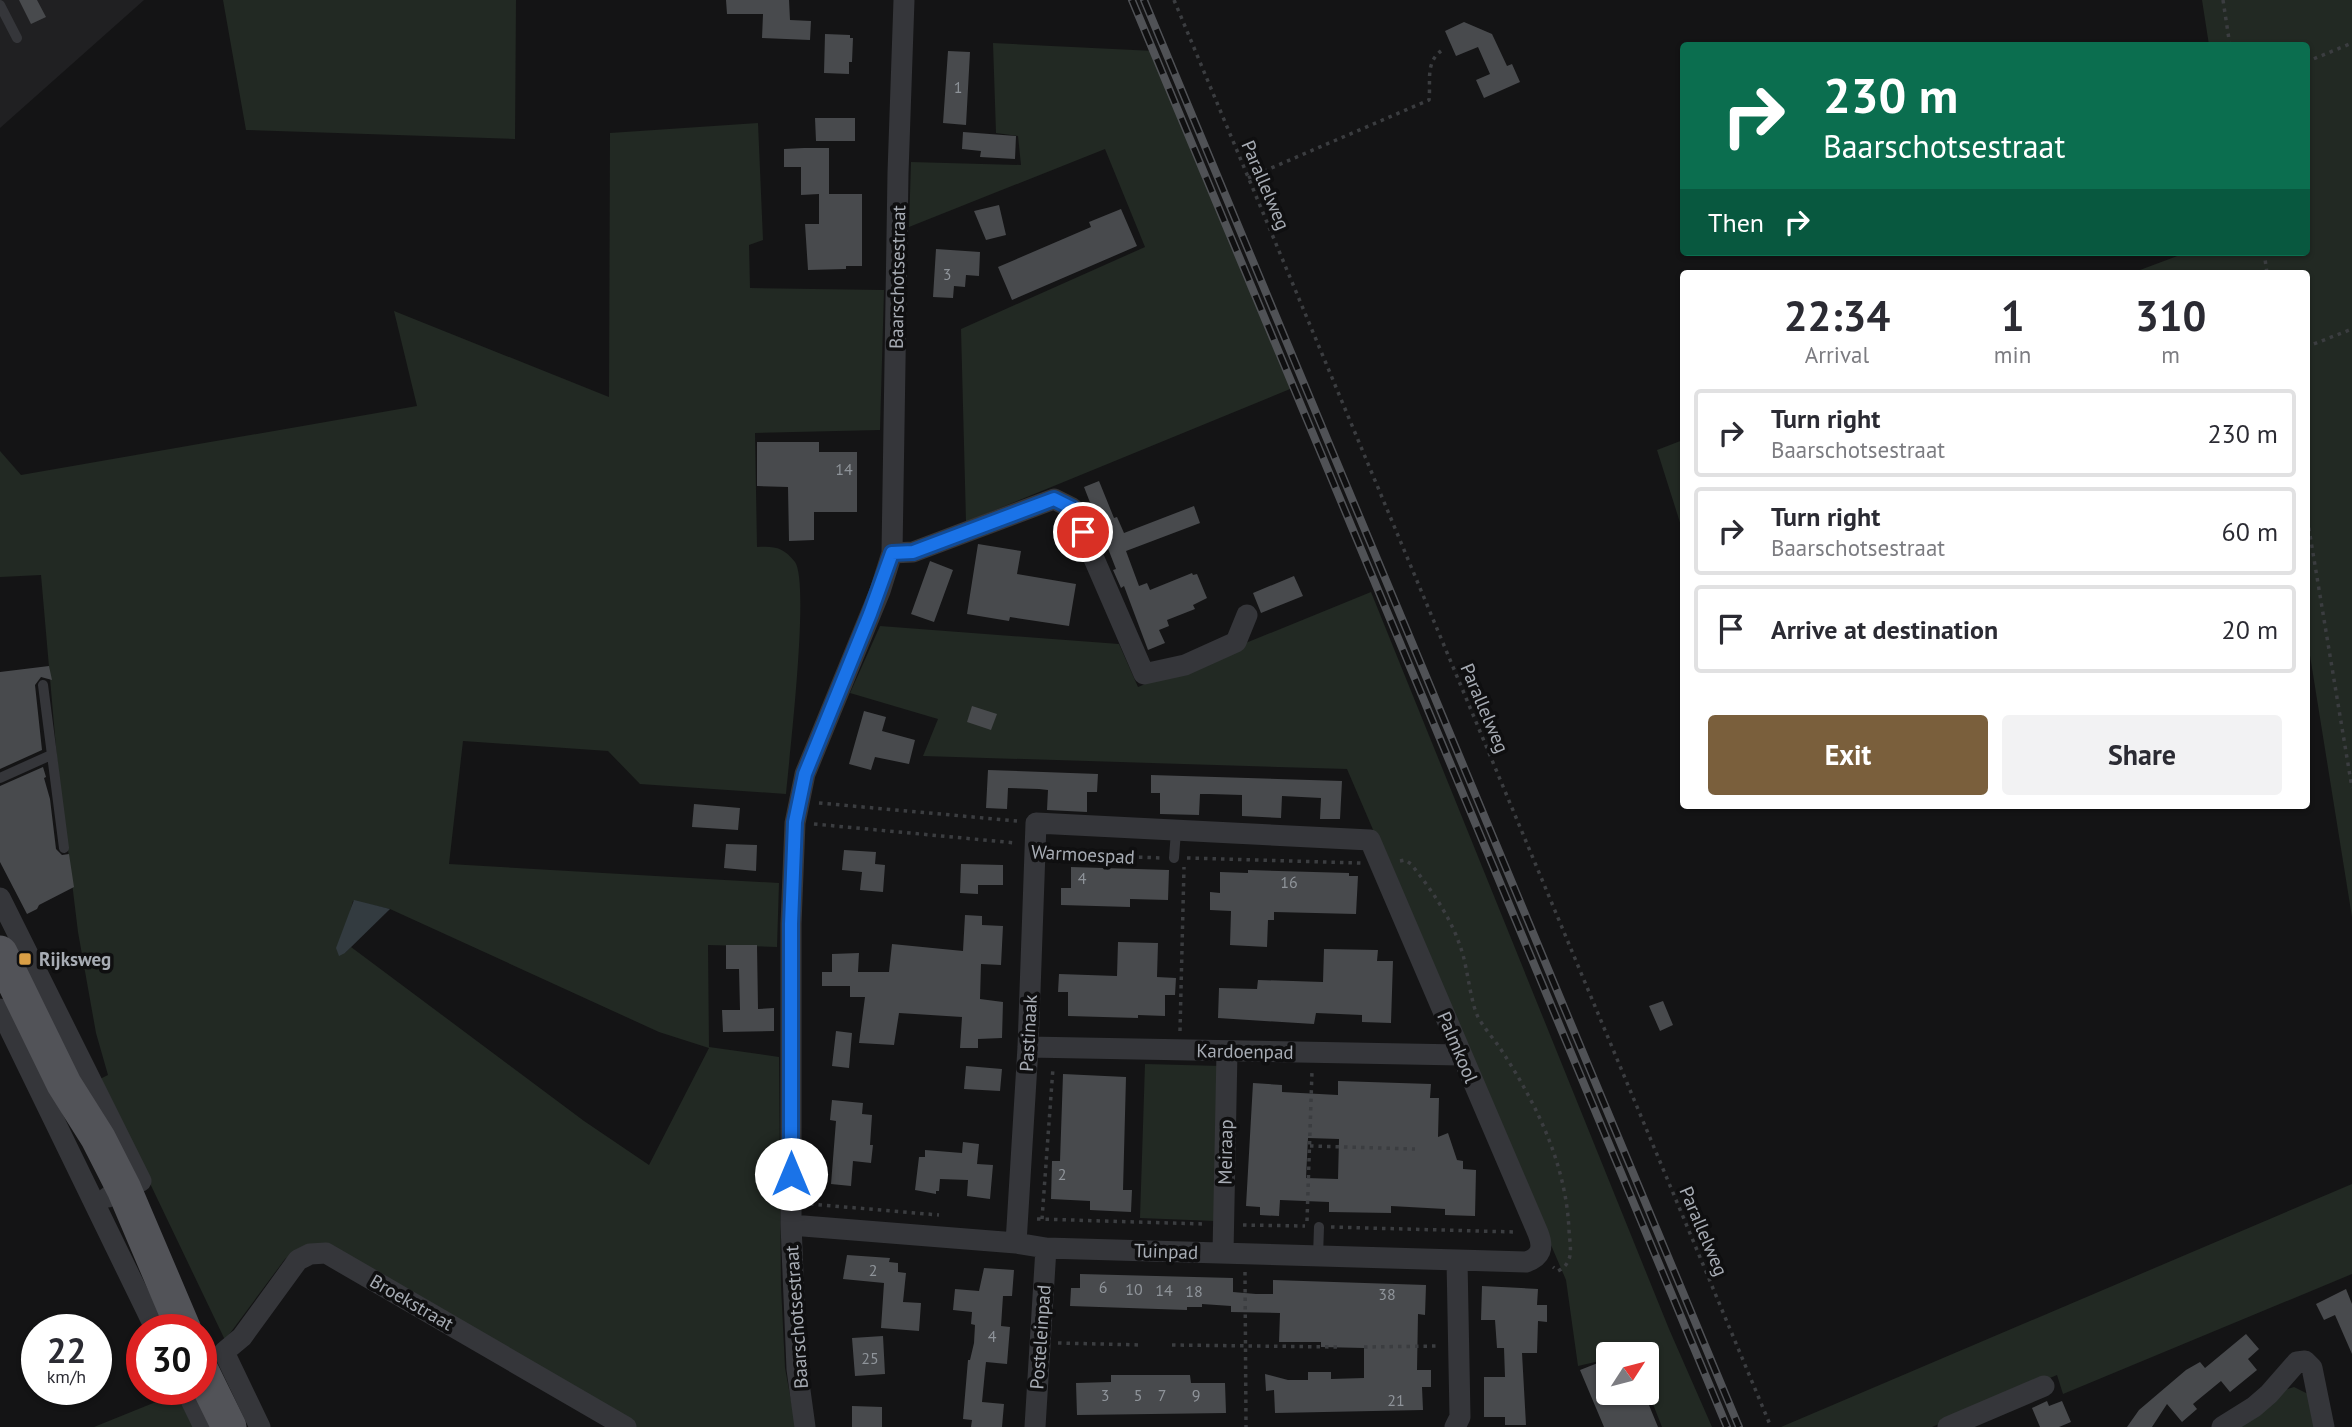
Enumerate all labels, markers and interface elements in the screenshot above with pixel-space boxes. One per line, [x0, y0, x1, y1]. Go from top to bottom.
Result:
text: 230 m [1823, 63, 1958, 127]
icon: right [1708, 70, 1799, 161]
house number: 1 [954, 77, 962, 97]
text: Baarschotsestraat [1823, 125, 2065, 167]
street label: Parallelweg [1236, 137, 1296, 233]
icon: right [1778, 203, 1816, 241]
street label: Baarschotsestraat [884, 204, 910, 349]
text: Then [1708, 206, 1764, 239]
house number: 3 [943, 264, 951, 284]
text: 22:34 [1784, 288, 1890, 343]
text: 1 [2001, 288, 2024, 343]
text: 310 [2135, 288, 2206, 343]
text: Arrival [1805, 340, 1869, 369]
text: min [1994, 340, 2031, 369]
text: m [2161, 340, 2180, 369]
text: Turn right [1771, 402, 1880, 435]
icon: right [1712, 414, 1750, 452]
text: 230 m [2207, 417, 2278, 450]
text: Baarschotsestraat [1771, 435, 1945, 464]
house number: 14 [835, 459, 853, 479]
text: Turn right [1771, 500, 1880, 533]
pin [1053, 502, 1113, 562]
icon: right [1712, 512, 1750, 550]
icon: arrive [1064, 513, 1102, 551]
text: 60 m [2222, 515, 2278, 548]
text: Baarschotsestraat [1771, 533, 1945, 562]
icon: arrive [1712, 610, 1750, 648]
text: Arrive at destination [1771, 613, 1998, 646]
text: 20 m [2222, 613, 2278, 646]
street label: Parallelweg [1455, 660, 1515, 756]
button: Exit [1708, 715, 1988, 795]
button: Share [2002, 715, 2282, 795]
street label: Warmoespad [1030, 839, 1136, 869]
house number: 4 [1078, 868, 1087, 888]
house number: 16 [1280, 872, 1298, 892]
place label: Rijksweg [39, 947, 111, 971]
marker: Rijksweg [17, 951, 33, 967]
street label: Pastinaak [1014, 994, 1042, 1072]
street label: Palmkool [1432, 1008, 1484, 1087]
street label: Kardoenpad [1196, 1038, 1294, 1064]
street label: Meiraap [1212, 1119, 1238, 1185]
position arrow [754, 1137, 828, 1211]
house number: 2 [1058, 1164, 1066, 1184]
street label: Parallelweg [1674, 1183, 1734, 1279]
street label: Tuinpad [1133, 1238, 1199, 1264]
street label: Baarschotsestraat [779, 1244, 813, 1390]
house number: 2 [869, 1260, 877, 1280]
street label: Broekstraat [366, 1268, 459, 1336]
house number: 6 [1099, 1277, 1107, 1297]
house number: 10 [1125, 1279, 1143, 1299]
house number: 14 [1155, 1280, 1173, 1300]
house number: 18 [1185, 1281, 1203, 1301]
street label: Posteleinpad [1024, 1284, 1056, 1390]
house number: 38 [1378, 1284, 1396, 1304]
speed limit sign: 30 [126, 1314, 217, 1405]
house number: 4 [988, 1326, 997, 1346]
text: 22 [47, 1327, 86, 1373]
north arrow [1596, 1342, 1659, 1405]
map controls [1596, 1342, 1659, 1405]
house number: 25 [861, 1348, 879, 1368]
text: km/h [47, 1365, 86, 1388]
house number: 3 [1101, 1385, 1109, 1405]
house number: 5 [1134, 1385, 1142, 1405]
house number: 7 [1158, 1385, 1166, 1405]
house number: 9 [1192, 1385, 1200, 1405]
house number: 21 [1387, 1390, 1405, 1410]

